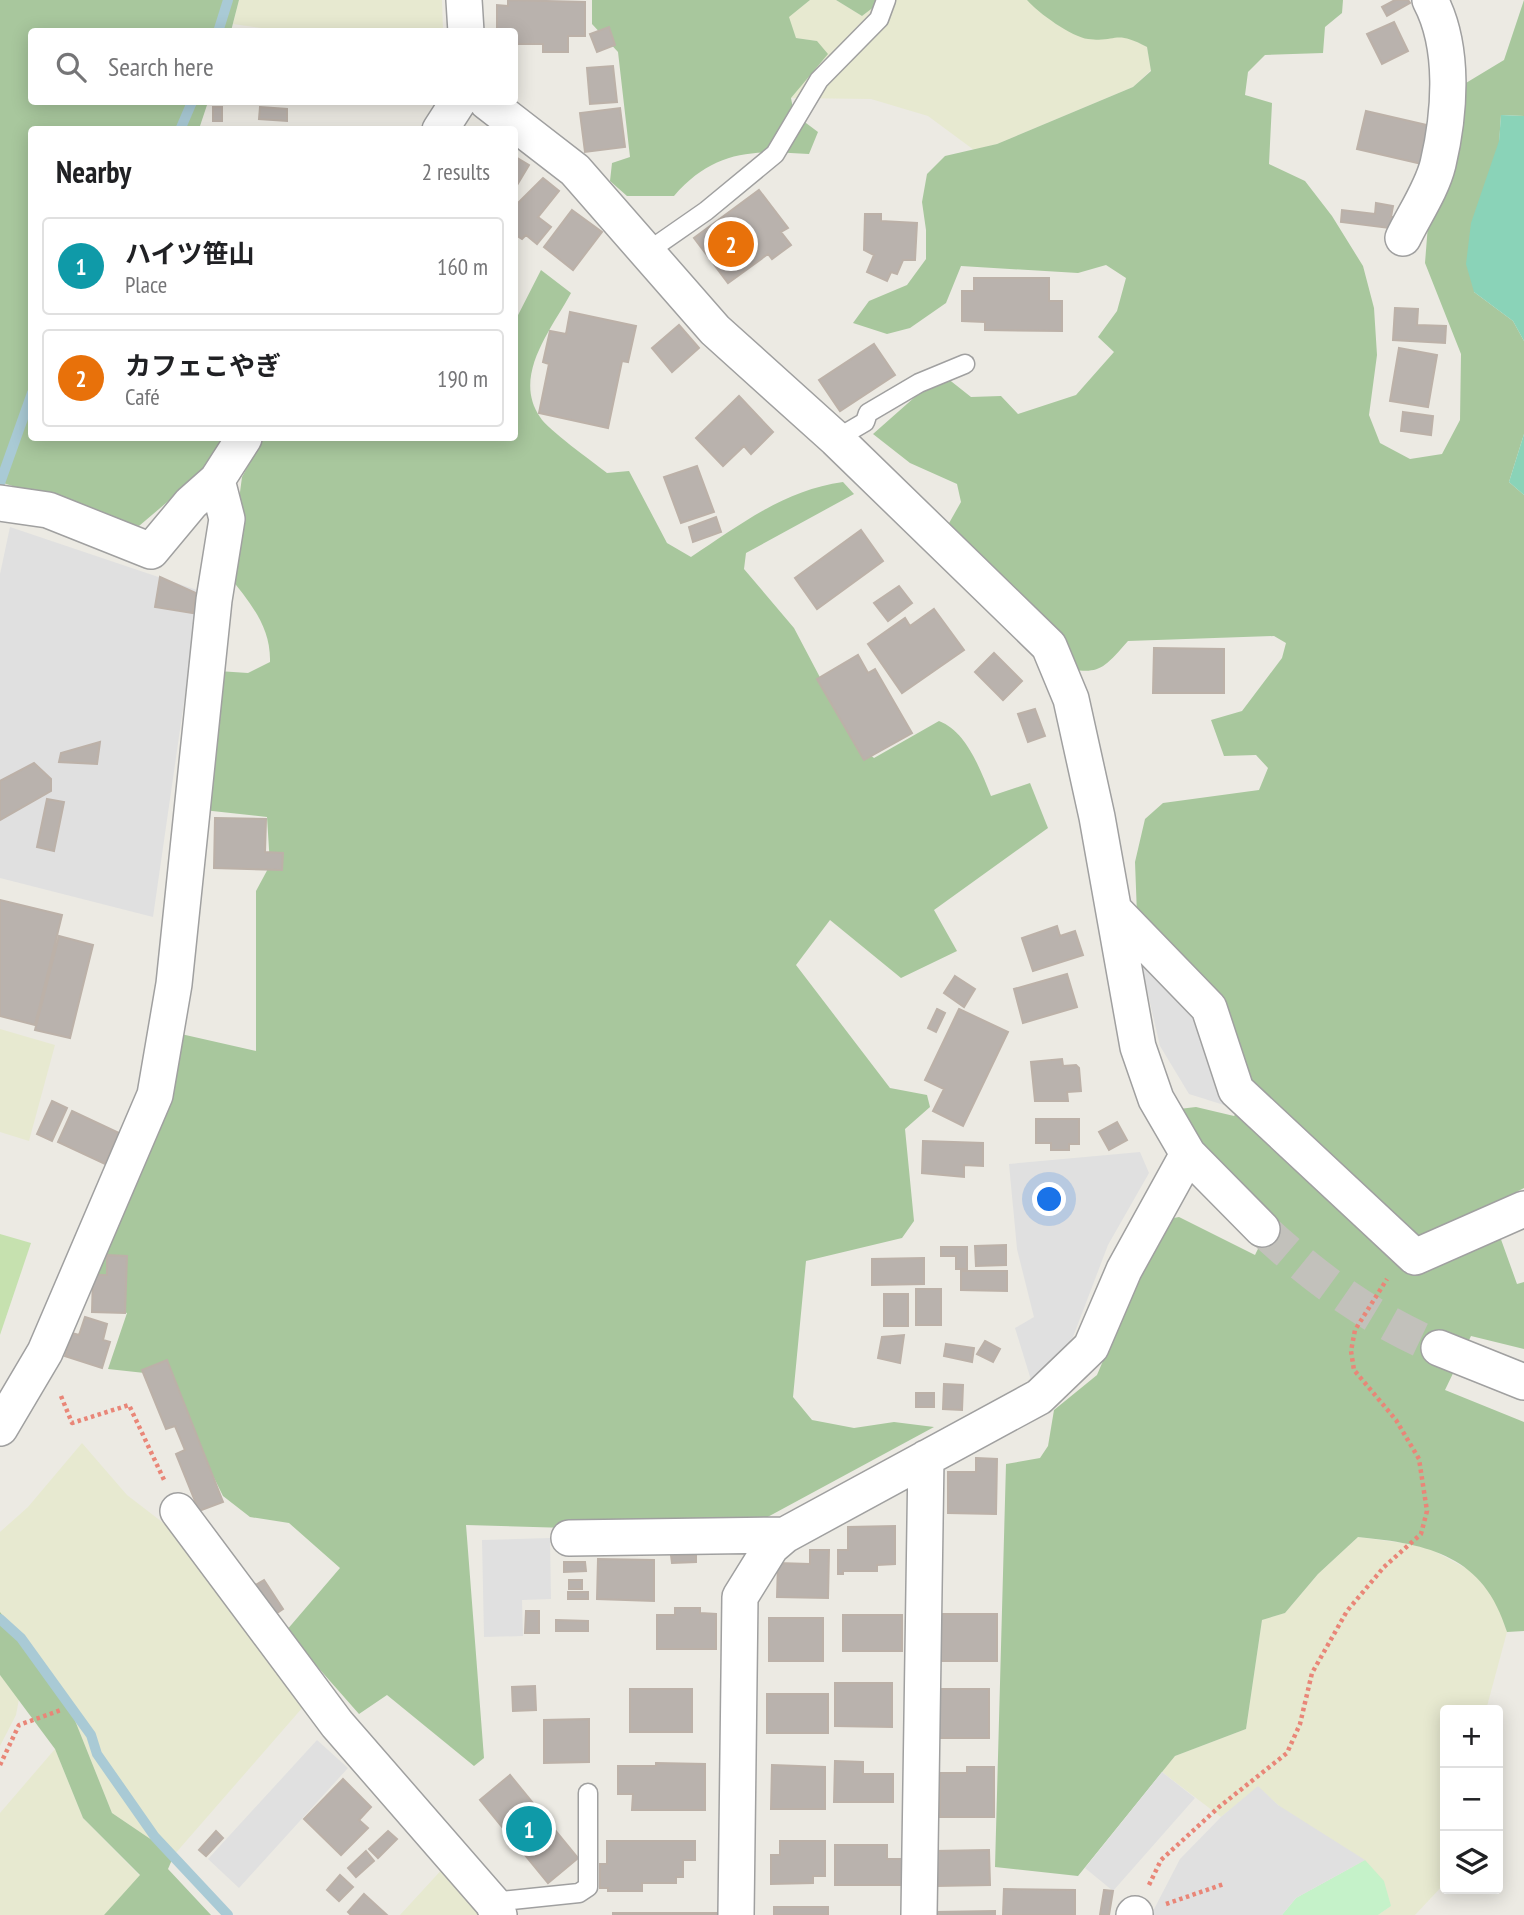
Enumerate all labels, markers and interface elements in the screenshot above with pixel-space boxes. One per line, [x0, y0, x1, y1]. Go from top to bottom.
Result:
search box [28, 28, 518, 105]
icon: search [52, 48, 90, 86]
text: Search here [108, 50, 214, 83]
text: Nearby [56, 152, 131, 191]
text: 2 results [422, 157, 490, 186]
pin: 2 [708, 218, 754, 270]
text: ハイツ笹山 [125, 237, 254, 270]
text: 1 [76, 252, 87, 281]
text: 160 m [437, 252, 488, 281]
text: Place [125, 270, 167, 299]
text: カフェこやぎ [125, 349, 281, 382]
text: 2 [76, 364, 87, 393]
text: 190 m [437, 364, 488, 393]
text: Café [125, 382, 160, 411]
your location [1032, 1182, 1066, 1216]
map controls [1440, 1705, 1503, 1894]
button: + [1440, 1705, 1503, 1768]
button: − [1440, 1768, 1503, 1831]
pin: 1 [506, 1803, 552, 1855]
button: layers [1440, 1831, 1503, 1894]

